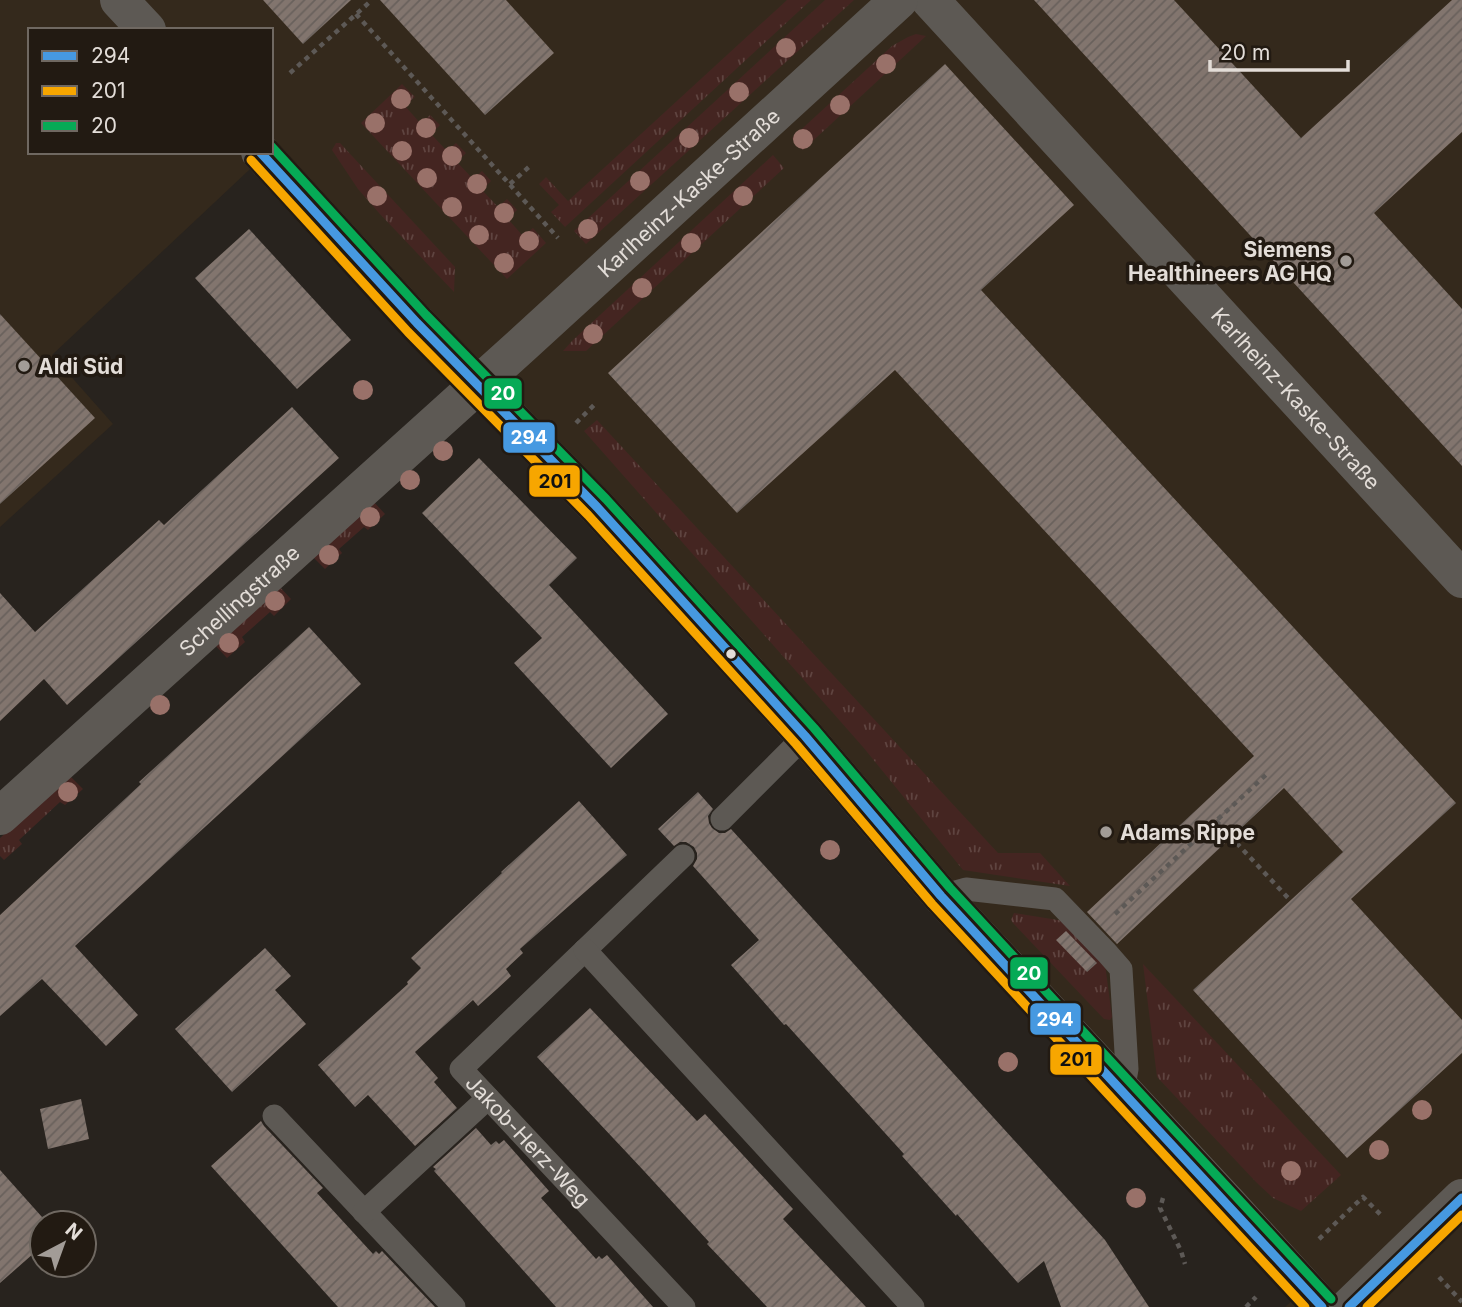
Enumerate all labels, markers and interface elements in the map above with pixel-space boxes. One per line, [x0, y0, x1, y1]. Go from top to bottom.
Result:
legend [28, 28, 273, 154]
scale bar [1210, 28, 1348, 72]
text: 20 m [1220, 40, 1270, 65]
text: 294 [91, 43, 130, 68]
text: 201 [91, 78, 126, 103]
street label: Karlheinz-Kaske-Straße [592, 103, 785, 282]
text: 20 [91, 113, 117, 138]
place label: Siemens Healthineers AG HQ [1128, 237, 1332, 286]
marker: Siemens Healthineers AG HQ [1338, 253, 1354, 269]
street label: Karlheinz-Kaske-Straße [1206, 302, 1386, 494]
place label: Aldi Süd [38, 354, 123, 379]
marker: Aldi Süd [16, 358, 32, 374]
line badge: 20 [483, 377, 523, 410]
text: 20 [491, 382, 515, 405]
line badge: 294 [502, 421, 556, 454]
text: 294 [510, 426, 548, 449]
line badge: 201 [528, 464, 581, 498]
text: 201 [539, 470, 571, 493]
street label: Schellingstraße [174, 540, 304, 661]
unlabelled marker [724, 647, 738, 661]
place label: Adams Rippe [1120, 820, 1255, 845]
marker: Adams Rippe [1098, 824, 1114, 840]
line badge: 20 [1009, 956, 1049, 990]
text: 20 [1017, 962, 1041, 985]
line badge: 294 [1029, 1002, 1082, 1036]
text: 294 [1036, 1008, 1074, 1031]
line badge: 201 [1049, 1043, 1103, 1076]
text: 201 [1060, 1048, 1092, 1071]
street label: Jakob-Herz-Weg [461, 1070, 596, 1212]
north arrow [28, 1209, 98, 1279]
text: N [61, 1218, 87, 1245]

